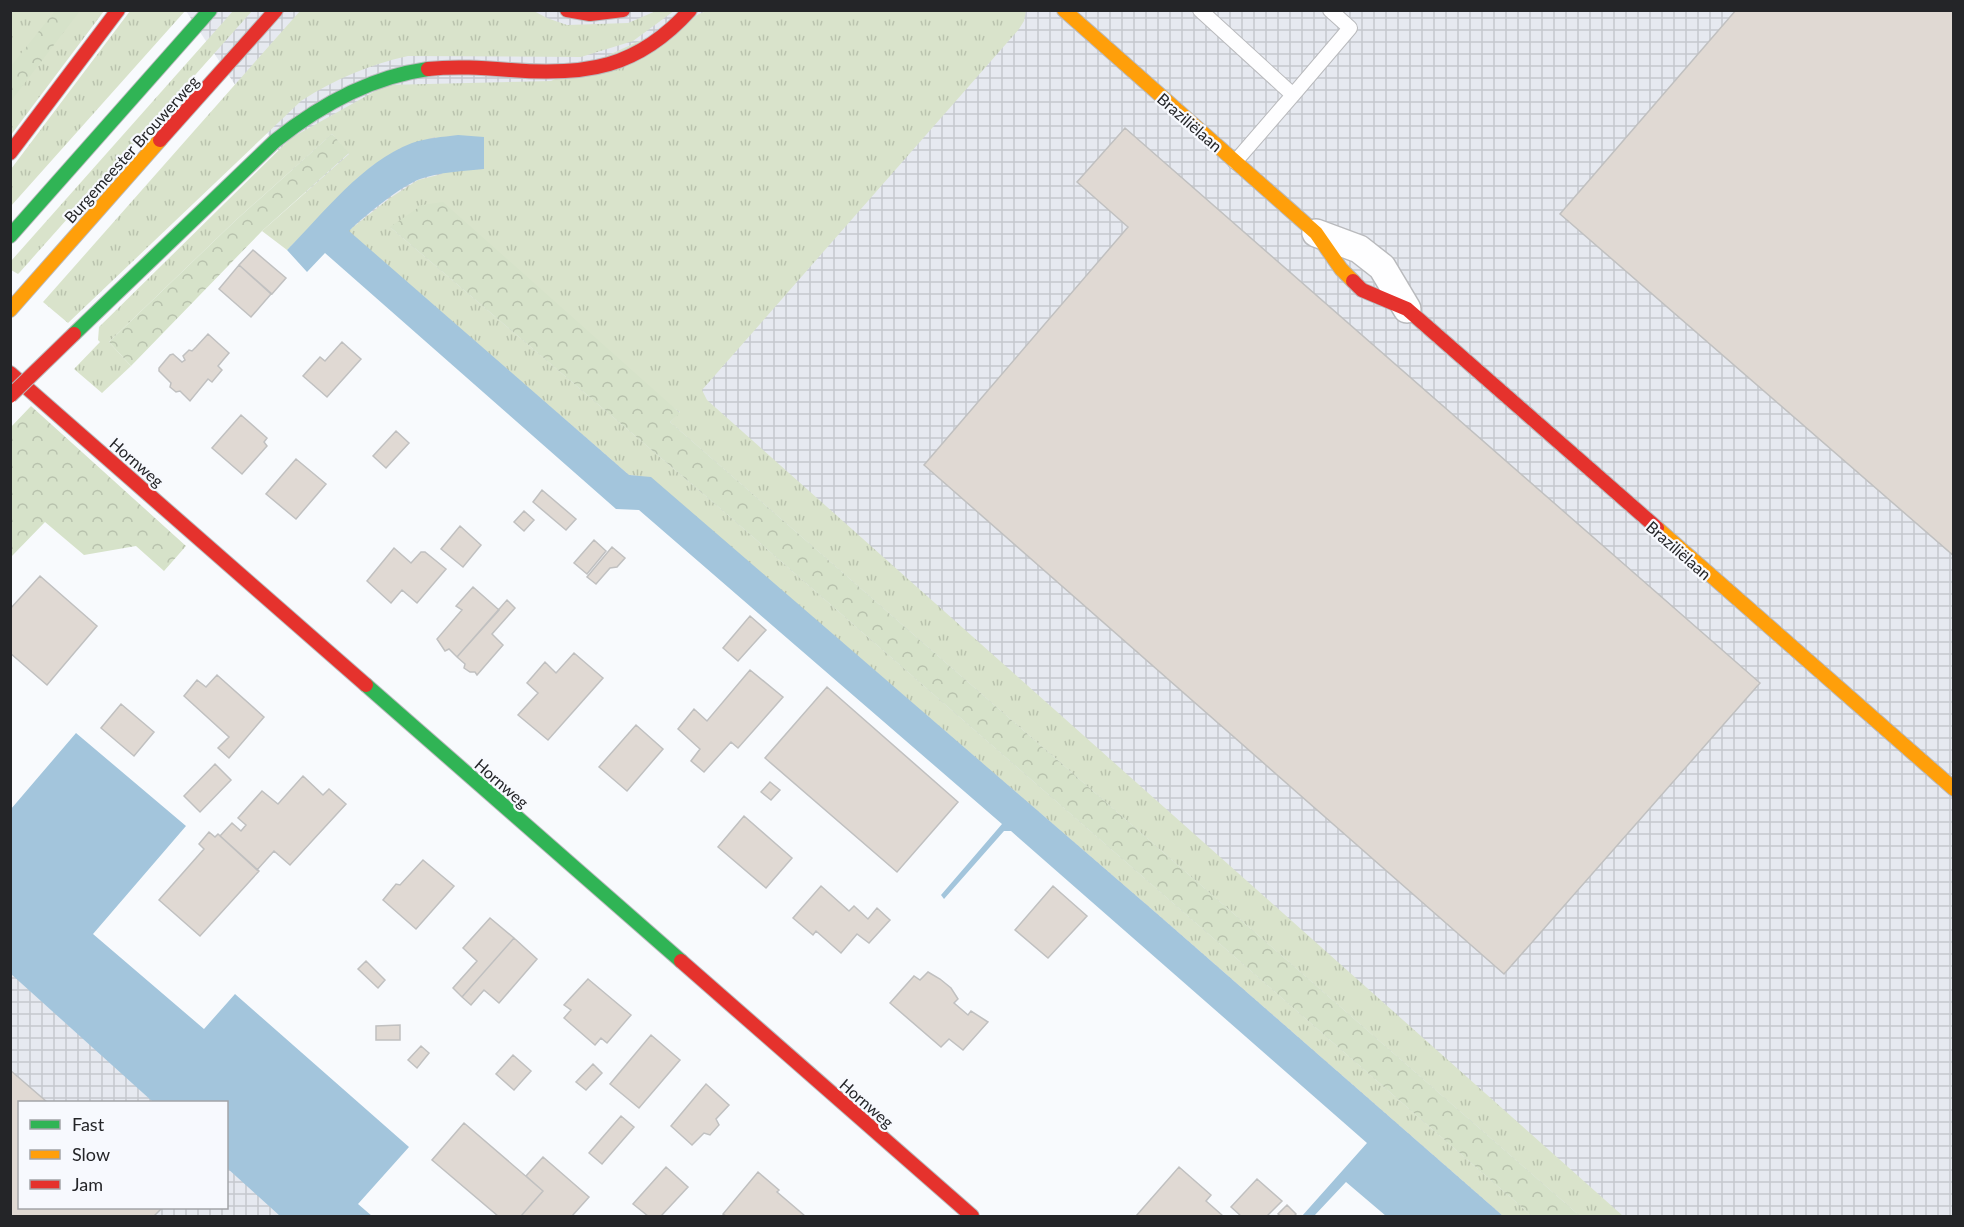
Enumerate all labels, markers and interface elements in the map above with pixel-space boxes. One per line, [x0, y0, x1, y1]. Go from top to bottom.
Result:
street label: Burgemeester Brouwerweg [60, 71, 202, 227]
street label: Braziliëlaan [1154, 89, 1226, 155]
street label: Hornweg [106, 434, 168, 490]
street label: Braziliëlaan [1643, 517, 1715, 583]
street label: Hornweg [471, 755, 533, 811]
street label: Hornweg [836, 1075, 898, 1131]
legend [18, 1101, 228, 1209]
text: Fast [72, 1113, 105, 1135]
text: Slow [72, 1143, 110, 1165]
text: Jam [72, 1173, 103, 1195]

